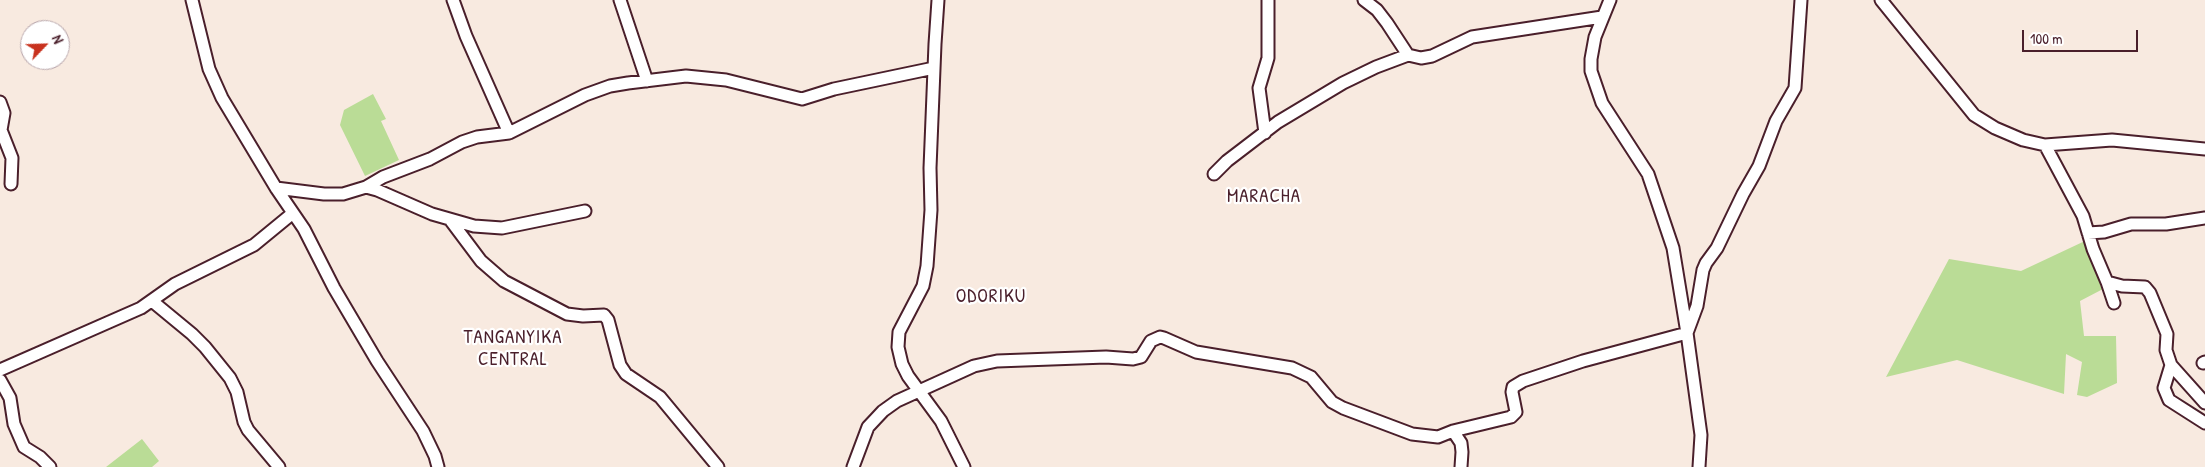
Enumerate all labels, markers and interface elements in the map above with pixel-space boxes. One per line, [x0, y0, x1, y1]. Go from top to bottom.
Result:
north arrow [20, 20, 70, 70]
scale bar [2025, 20, 2141, 52]
text: 100 m [2030, 28, 2063, 49]
text: N [48, 32, 68, 46]
district label: MARACHA [1226, 186, 1302, 208]
district label: ODORIKU [955, 286, 1027, 308]
district label: TANGANYIKA CENTRAL [462, 327, 564, 371]

